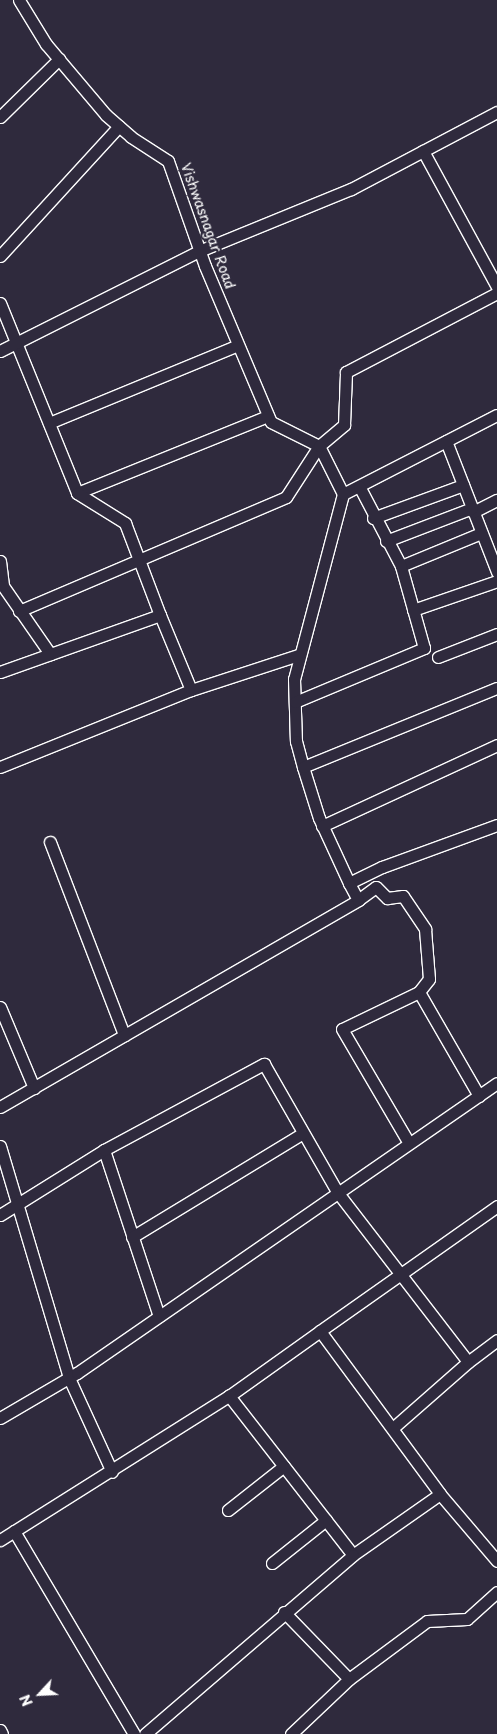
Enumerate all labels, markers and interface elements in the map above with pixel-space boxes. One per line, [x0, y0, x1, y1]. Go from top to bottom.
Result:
street label: Vishwasnagar Road [177, 161, 239, 291]
north arrow [15, 1669, 65, 1719]
text: N [14, 1691, 38, 1710]

